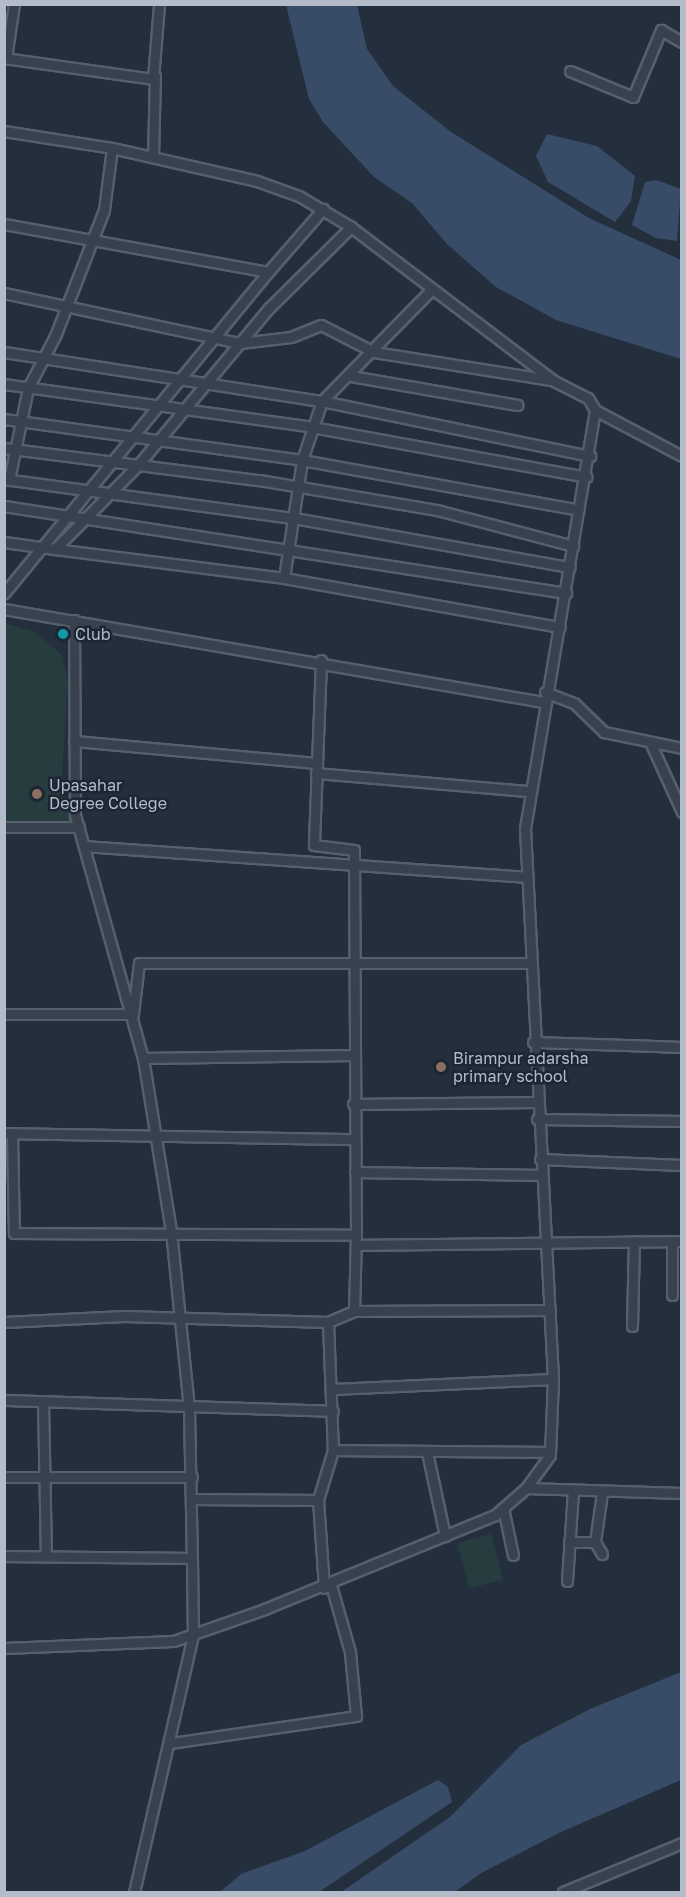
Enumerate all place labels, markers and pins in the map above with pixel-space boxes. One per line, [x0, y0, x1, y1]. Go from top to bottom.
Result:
place label: Club [75, 624, 111, 644]
marker: Club [56, 627, 70, 641]
place label: Upasahar Degree College [49, 775, 167, 813]
marker: Upasahar Degree College [30, 787, 44, 801]
place label: Birampur adarsha primary school [453, 1048, 589, 1086]
marker: Birampur adarsha primary school [434, 1060, 448, 1074]

